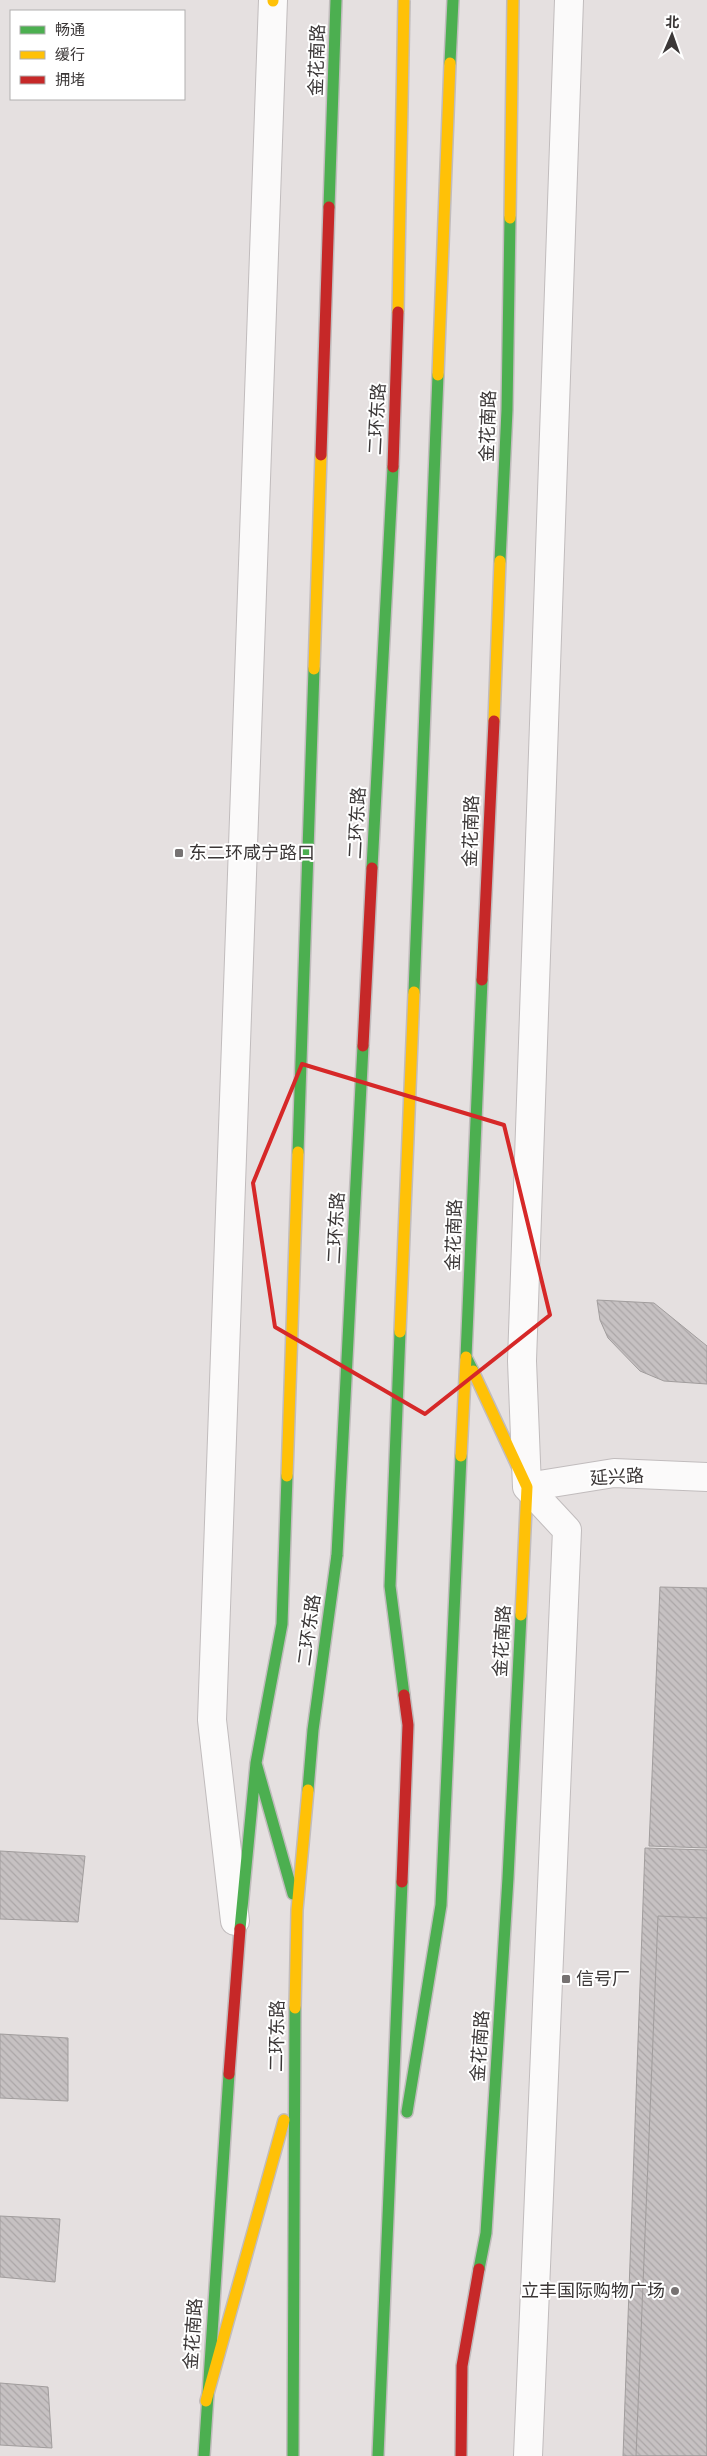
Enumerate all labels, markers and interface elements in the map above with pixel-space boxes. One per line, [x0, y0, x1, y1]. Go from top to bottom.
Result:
legend [10, 10, 185, 100]
north arrow [647, 10, 697, 60]
text: 北 [665, 14, 680, 31]
text: 畅通 [55, 21, 85, 39]
street label: 金花南路 [305, 24, 329, 96]
text: 缓行 [55, 46, 85, 64]
text: 拥堵 [55, 71, 85, 89]
street label: 二环东路 [364, 382, 390, 456]
street label: 金花南路 [476, 390, 500, 462]
street label: 二环东路 [344, 786, 370, 860]
street label: 金花南路 [459, 795, 483, 867]
place label: 东二环咸宁路口 [189, 842, 315, 864]
marker: 东二环咸宁路口 [173, 847, 185, 859]
street label: 二环东路 [323, 1191, 349, 1265]
street label: 金花南路 [442, 1199, 466, 1271]
street label: 延兴路 [589, 1465, 645, 1489]
street label: 二环东路 [293, 1593, 325, 1667]
street label: 金花南路 [489, 1604, 515, 1678]
place label: 信号厂 [576, 1968, 630, 1990]
marker: 信号厂 [560, 1973, 572, 1985]
street label: 二环东路 [265, 2000, 289, 2072]
street label: 金花南路 [467, 2009, 493, 2083]
place label: 立丰国际购物广场 [521, 2280, 665, 2302]
marker: 立丰国际购物广场 [669, 2285, 681, 2297]
street label: 金花南路 [180, 2297, 206, 2371]

